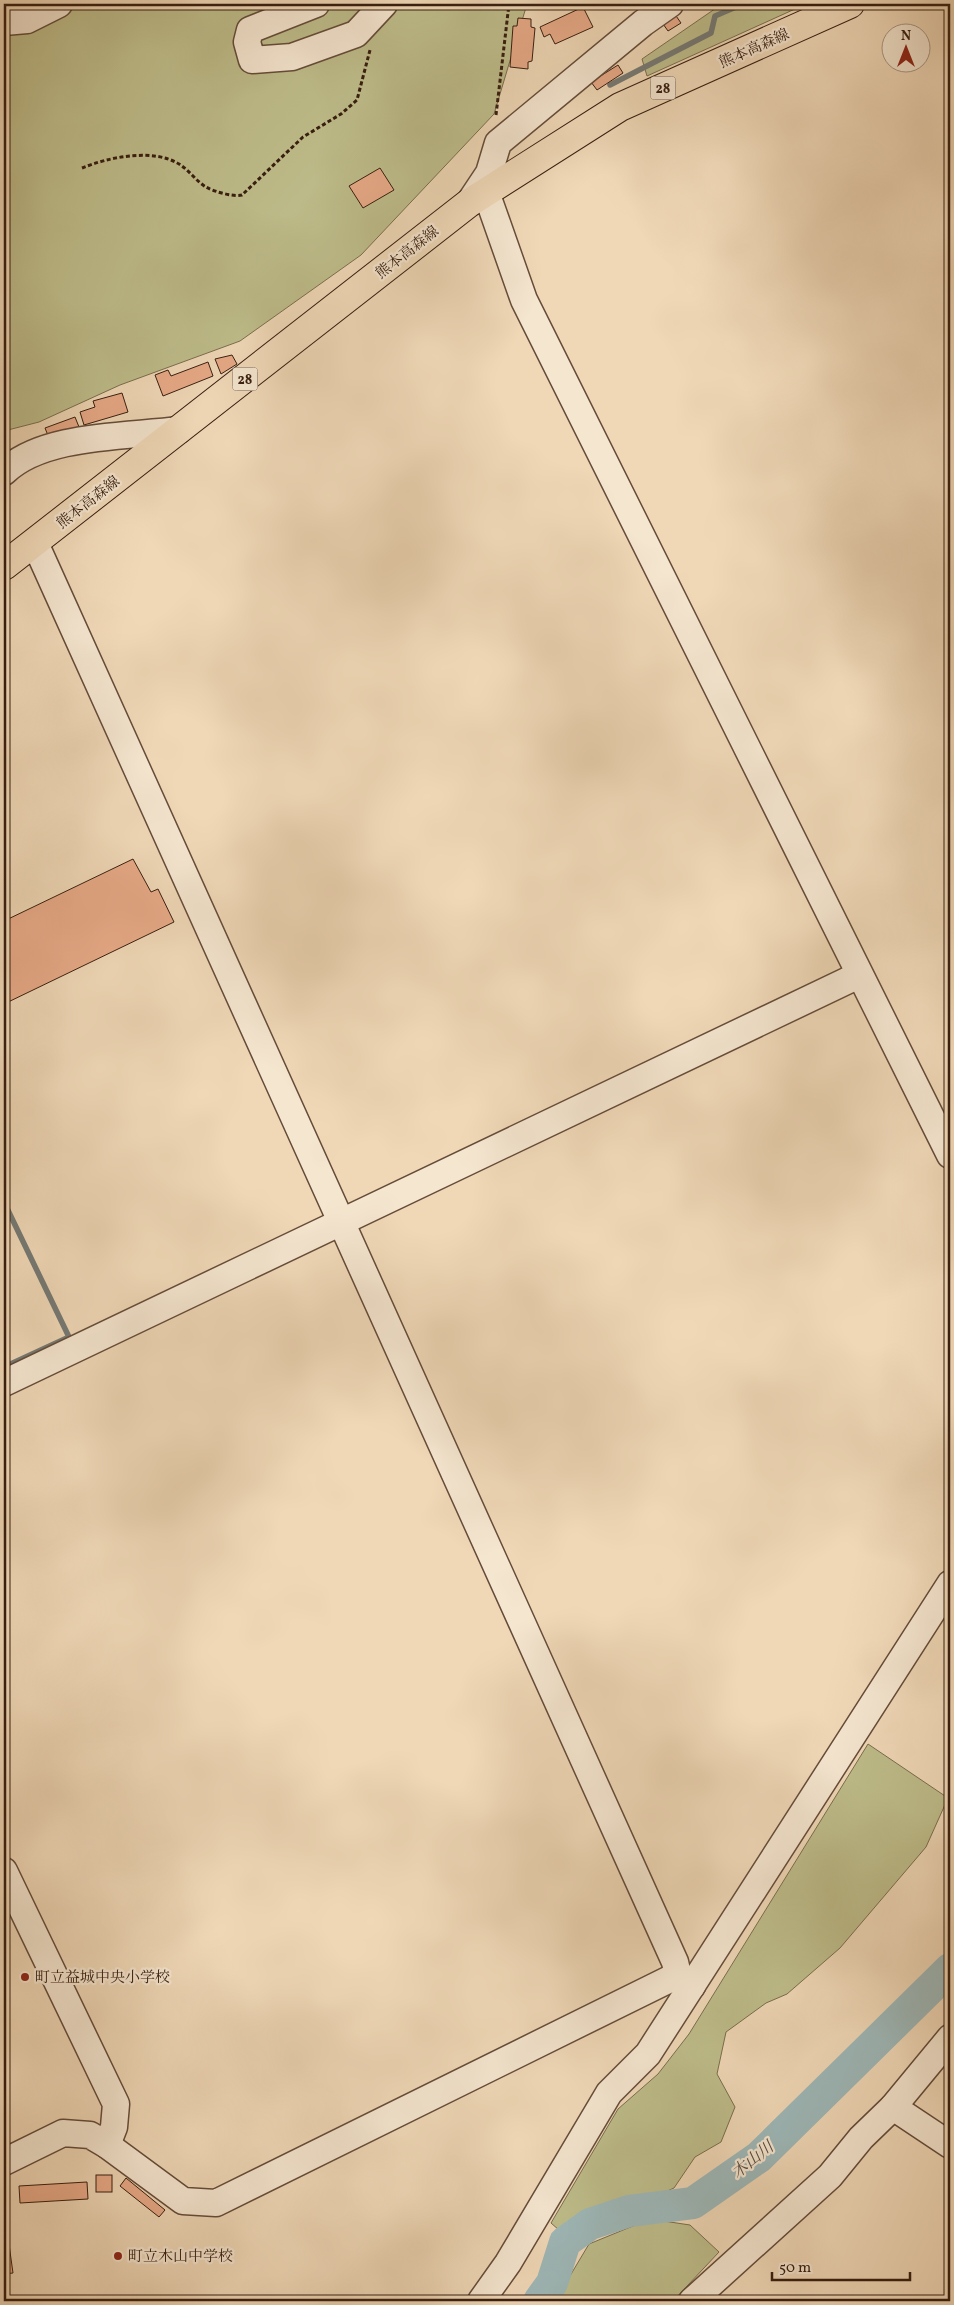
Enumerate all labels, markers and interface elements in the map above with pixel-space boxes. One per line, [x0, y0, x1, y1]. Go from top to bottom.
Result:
north arrow [882, 22, 932, 72]
street label: 熊本高森線 [716, 25, 793, 74]
text: N [901, 27, 911, 46]
road number: 28 [650, 76, 676, 100]
street label: 熊本高森線 [372, 222, 444, 285]
road number: 28 [232, 368, 258, 390]
street label: 熊本高森線 [53, 472, 125, 535]
place label: 町立益城中央小学校 [35, 1968, 170, 1989]
marker: 町立益城中央小学校 [19, 1971, 31, 1983]
water label: 木山川 [728, 2136, 780, 2184]
place label: 町立木山中学校 [128, 2247, 233, 2268]
marker: 町立木山中学校 [112, 2250, 124, 2262]
scale bar [772, 2250, 909, 2282]
text: 50 m [779, 2258, 811, 2279]

